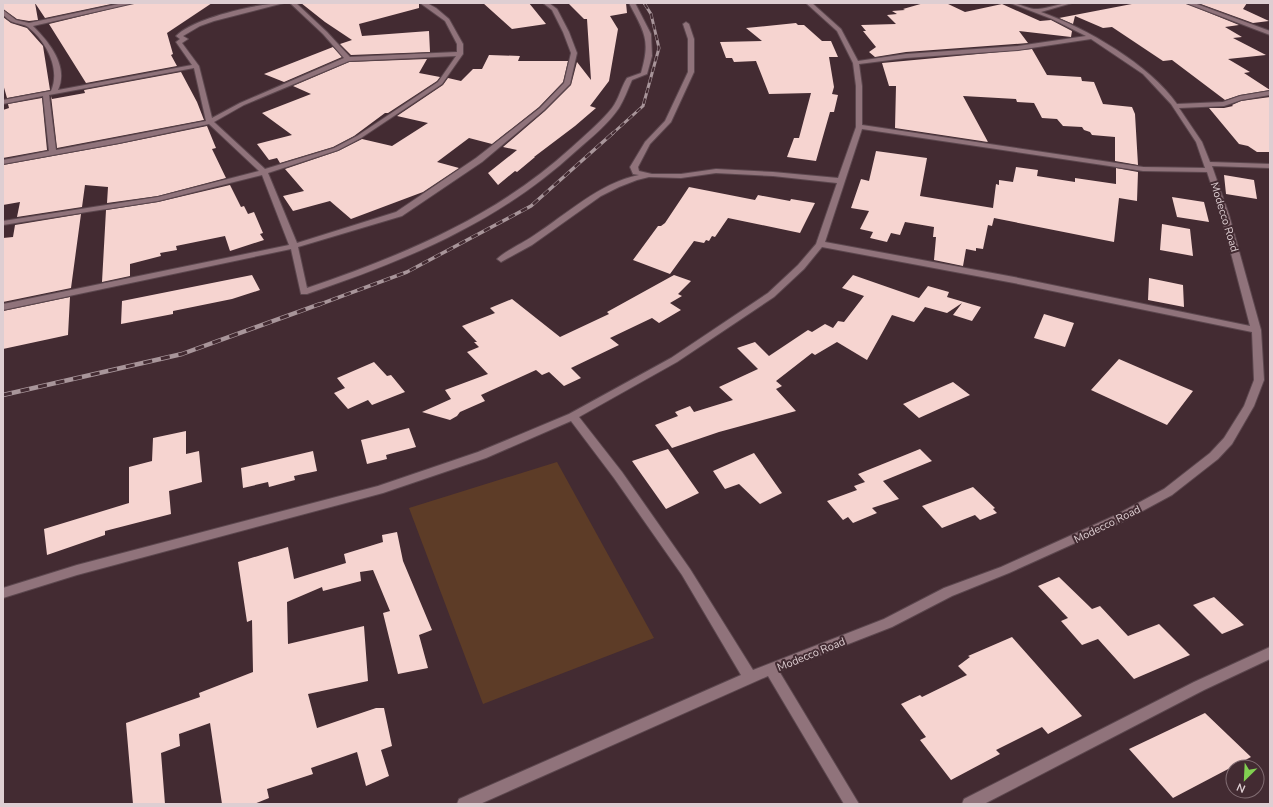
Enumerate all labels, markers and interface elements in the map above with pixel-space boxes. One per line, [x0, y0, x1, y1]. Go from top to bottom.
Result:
street label: Modecco Road [1207, 180, 1242, 254]
street label: Modecco Road [1071, 502, 1143, 547]
street label: Modecco Road [775, 634, 848, 675]
north arrow [1225, 759, 1265, 799]
text: N [1234, 779, 1248, 796]

